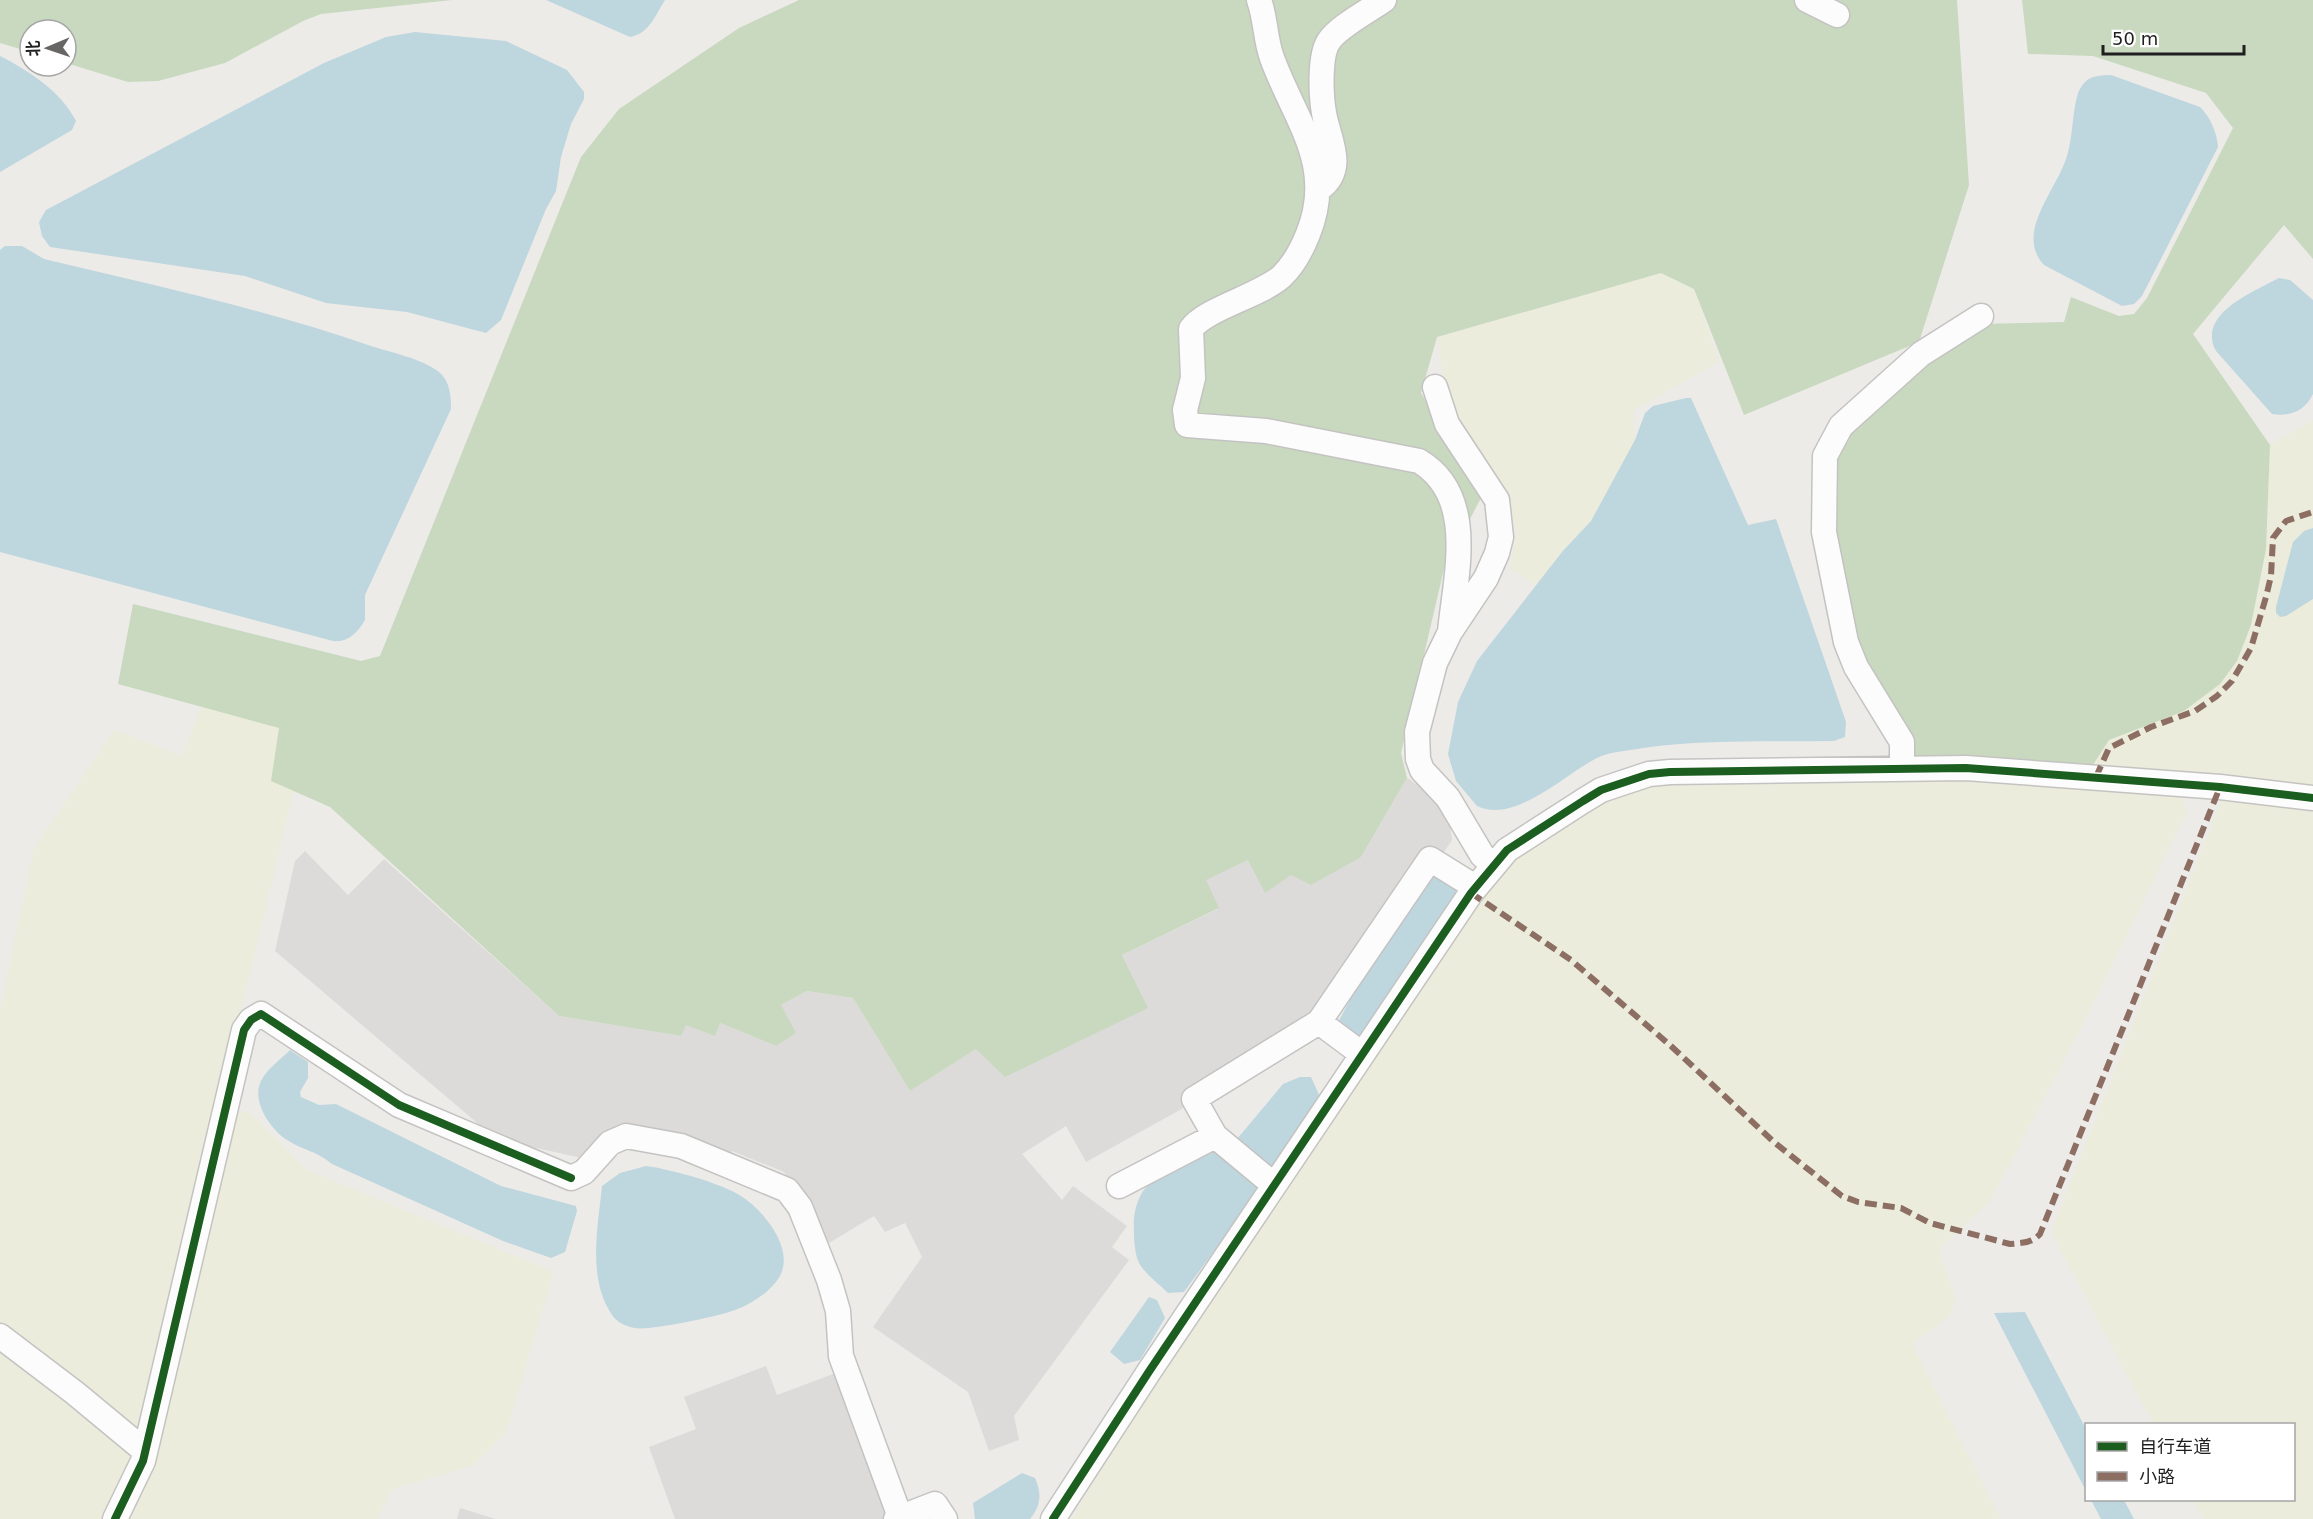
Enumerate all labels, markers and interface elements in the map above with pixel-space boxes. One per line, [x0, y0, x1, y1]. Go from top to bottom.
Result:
north arrow [18, 18, 78, 78]
scale bar [2103, 18, 2244, 56]
text: 50 m [2112, 28, 2158, 49]
text: 北 [24, 40, 43, 57]
legend [2085, 1423, 2295, 1501]
text: 自行车道 [2139, 1436, 2211, 1457]
text: 小路 [2139, 1466, 2175, 1487]

